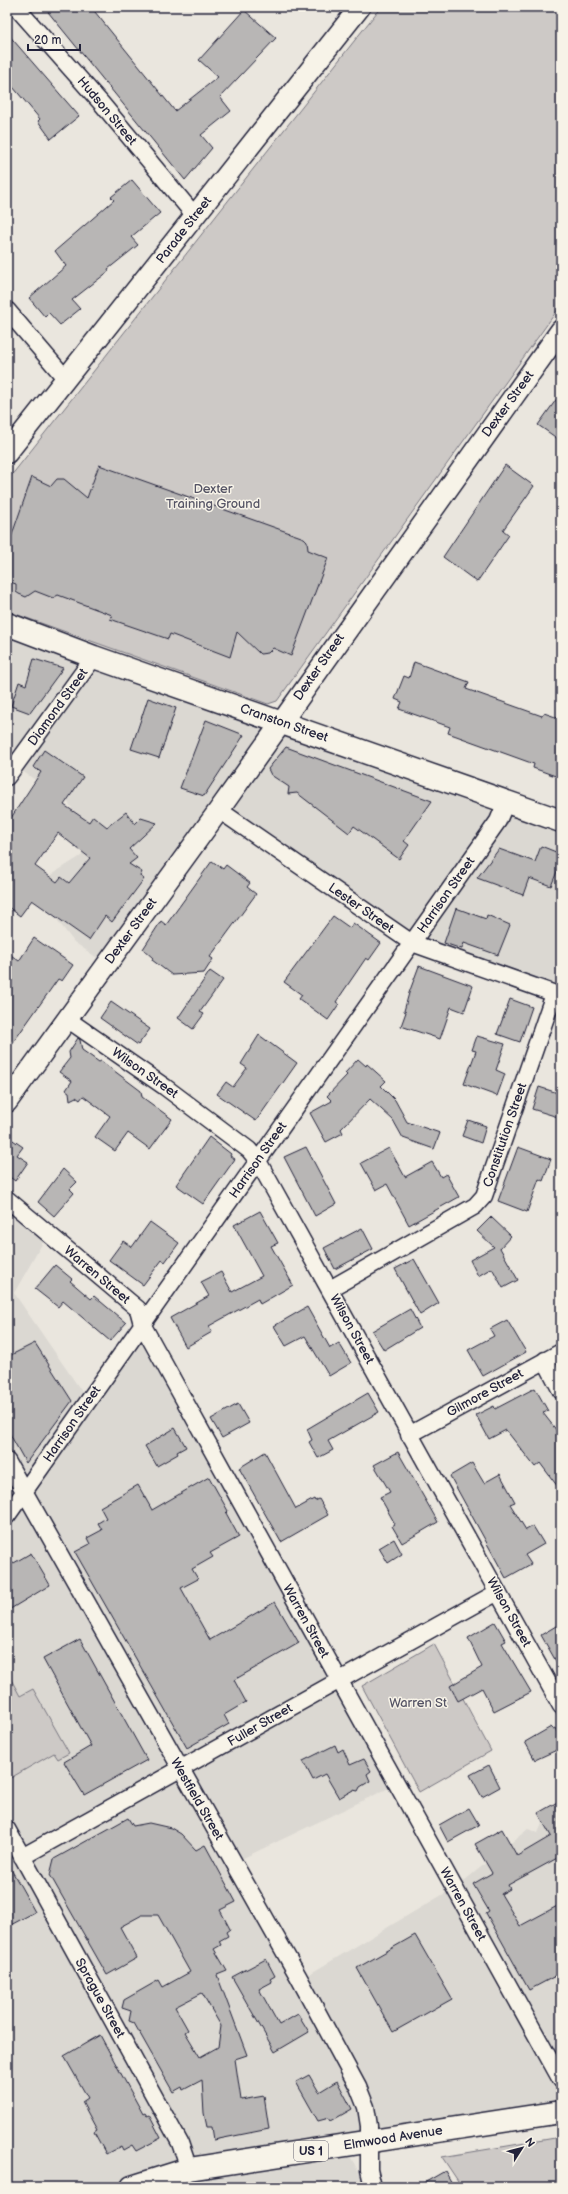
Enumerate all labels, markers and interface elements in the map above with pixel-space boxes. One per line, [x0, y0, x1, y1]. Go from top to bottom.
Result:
scale bar [28, 26, 80, 52]
text: 20 m [34, 33, 61, 48]
street label: Hudson Street [74, 74, 140, 148]
street label: Parade Street [153, 193, 215, 267]
street label: Dexter Street [479, 368, 537, 440]
park label: Dexter Training Ground [166, 481, 260, 512]
street label: Dexter Street [290, 631, 348, 703]
street label: Diamond Street [25, 665, 91, 749]
street label: Cranston Street [238, 700, 330, 746]
street label: Harrison Street [414, 854, 478, 936]
street label: Lester Street [325, 880, 397, 936]
street label: Dexter Street [102, 895, 160, 967]
street label: Wilson Street [109, 1044, 181, 1102]
street label: Constitution Street [480, 1081, 530, 1189]
street label: Harrison Street [226, 1119, 290, 1201]
street label: Warren Street [61, 1243, 133, 1307]
street label: Wilson Street [326, 1291, 378, 1367]
street label: Gilmore Street [444, 1365, 526, 1421]
street label: Harrison Street [40, 1383, 104, 1465]
street label: Wilson Street [483, 1574, 535, 1650]
street label: Warren Street [279, 1581, 333, 1661]
park label: Warren St [389, 1695, 447, 1711]
street label: Fuller Street [225, 1700, 295, 1750]
street label: Westfield Street [167, 1755, 227, 1843]
street label: Warren Street [436, 1864, 490, 1944]
street label: Sprague Street [72, 1955, 128, 2041]
street label: Elmwood Avenue [342, 2122, 444, 2154]
north arrow [502, 2128, 542, 2168]
text: N [522, 2135, 537, 2150]
road number: US 1 [294, 2141, 328, 2161]

